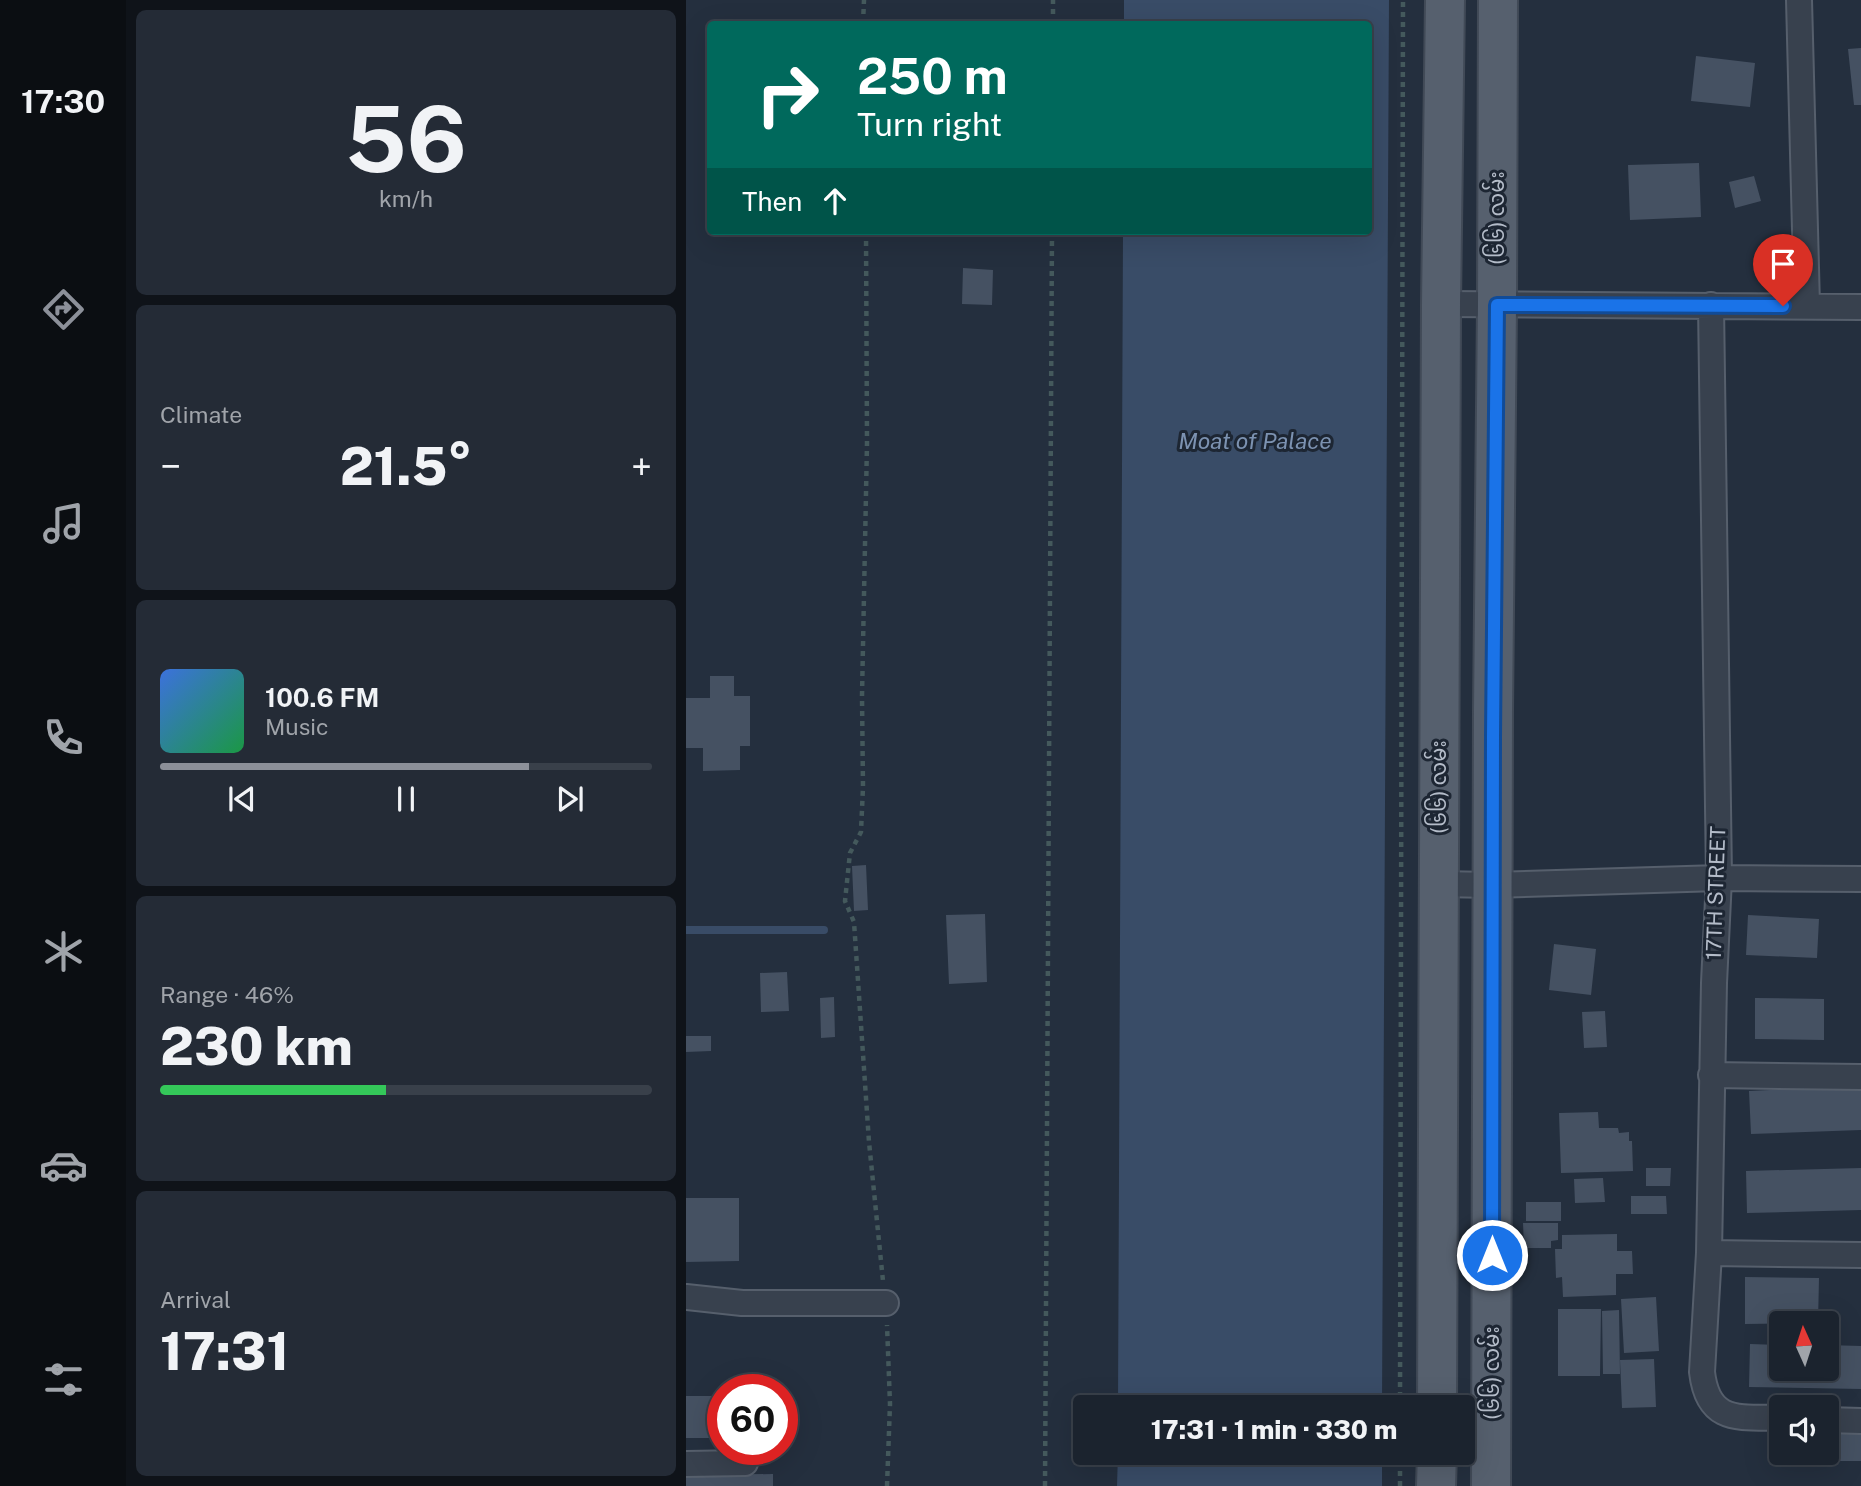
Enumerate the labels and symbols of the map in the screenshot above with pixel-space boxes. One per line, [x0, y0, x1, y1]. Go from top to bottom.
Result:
street label: (၆၆) လမ်း [1481, 171, 1509, 265]
pin [1753, 234, 1813, 306]
water label: Moat of Palace [1178, 427, 1332, 454]
street label: (၆၆) လမ်း [1423, 740, 1451, 834]
street label: 17TH STREET [1701, 825, 1730, 960]
position arrow [1455, 1218, 1529, 1292]
north arrow [1769, 1311, 1839, 1381]
street label: (၆၆) လမ်း [1476, 1326, 1504, 1420]
speed limit sign: 60 [707, 1374, 798, 1465]

